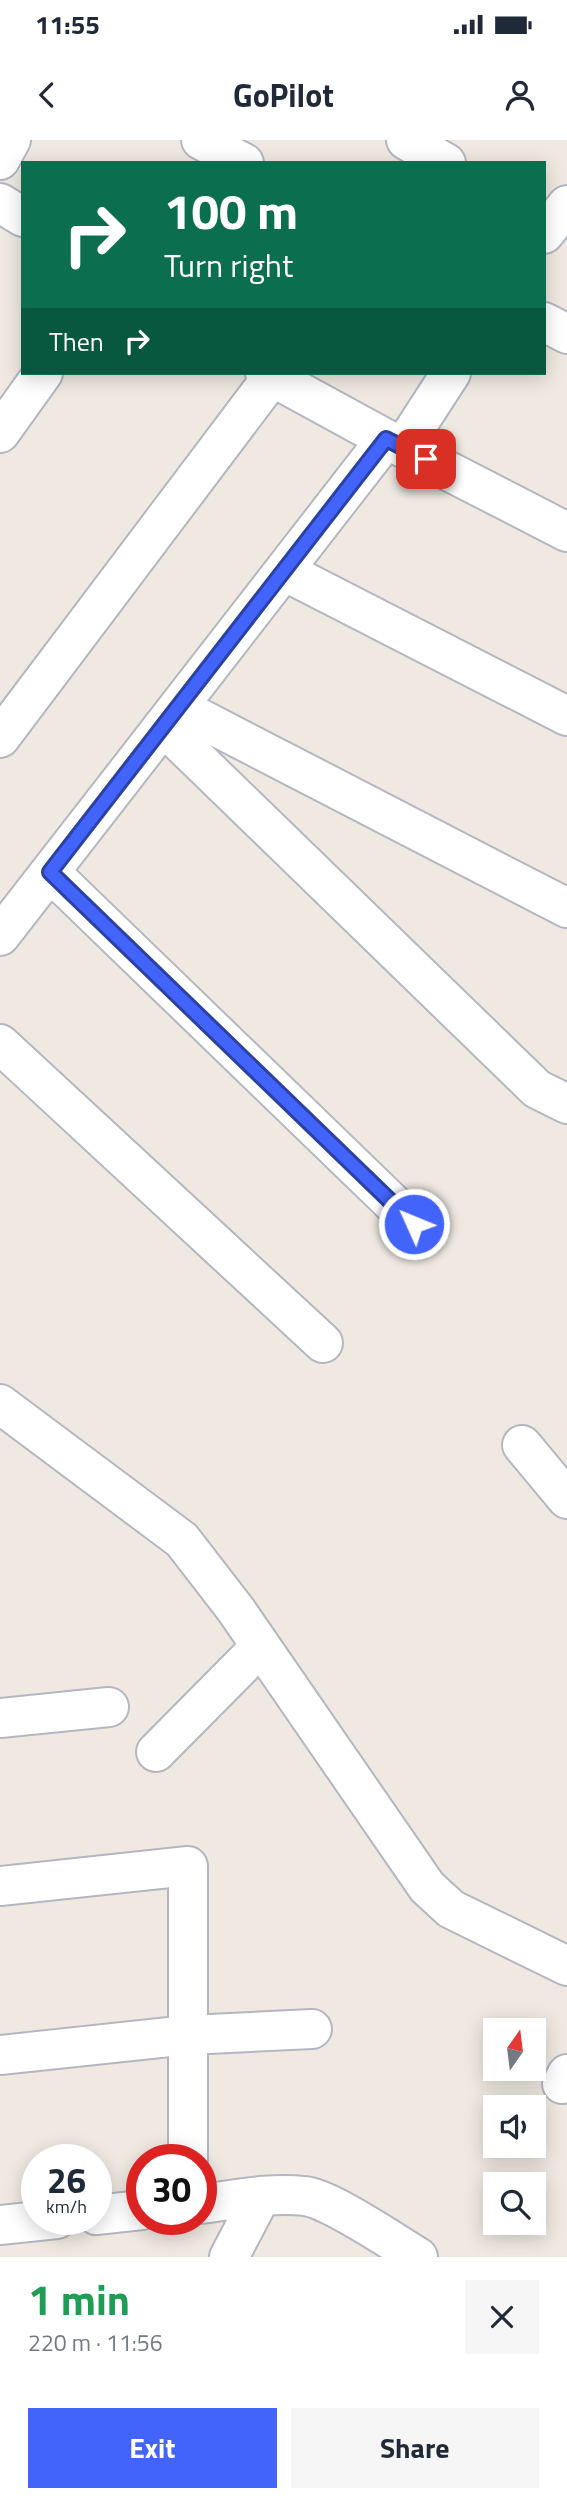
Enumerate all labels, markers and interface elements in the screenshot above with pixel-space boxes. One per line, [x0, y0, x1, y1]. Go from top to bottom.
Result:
text: 11:55 [35, 5, 100, 44]
text: GoPilot [233, 71, 334, 119]
icon: back [28, 76, 66, 114]
icon: person [501, 76, 539, 114]
text: 100 m [164, 173, 298, 248]
icon: right [49, 189, 140, 280]
text: Turn right [164, 241, 293, 289]
text: Then [49, 322, 104, 361]
icon: right [118, 322, 156, 360]
pin [396, 429, 456, 489]
icon: arrive [407, 440, 445, 478]
position arrow [377, 1187, 451, 1261]
north arrow [483, 2018, 546, 2081]
map controls [483, 2018, 546, 2235]
button: sound [483, 2095, 546, 2158]
speed limit sign: 30 [126, 2144, 217, 2235]
text: 26 [47, 2153, 86, 2207]
button: search [483, 2172, 546, 2235]
text: km/h [46, 2193, 87, 2220]
text: 1 min [28, 2267, 130, 2331]
button: close [465, 2280, 539, 2354]
text: 220 m · 11:56 [28, 2325, 163, 2360]
button: Exit [28, 2408, 277, 2488]
button: Share [291, 2408, 539, 2488]

